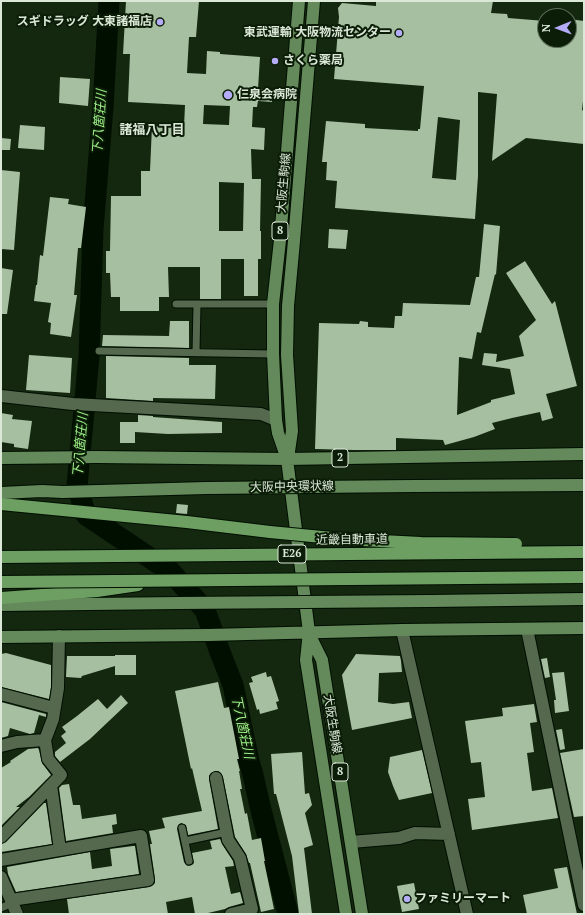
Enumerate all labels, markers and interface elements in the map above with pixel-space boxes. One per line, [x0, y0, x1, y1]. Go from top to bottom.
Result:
north arrow [537, 8, 577, 48]
place label: スギドラッグ 大東諸福店 [17, 15, 152, 29]
marker: スギドラッグ 大東諸福店 [155, 17, 165, 27]
text: N [539, 24, 553, 32]
place label: 東武運輸 大阪物流センター [244, 26, 391, 40]
marker: 東武運輸 大阪物流センター [394, 28, 404, 38]
place label: さくら薬局 [283, 54, 343, 68]
marker: さくら薬局 [270, 56, 280, 66]
place label: 仁泉会病院 [237, 88, 297, 102]
water label: 下八箇荘川 [90, 89, 110, 155]
marker: 仁泉会病院 [222, 89, 234, 101]
district label: 諸福八丁目 [120, 122, 184, 138]
street label: 大阪生駒線 [274, 152, 294, 214]
road number: 8 [272, 222, 288, 240]
water label: 下八箇荘川 [70, 412, 92, 478]
road number: 2 [332, 449, 348, 467]
street label: 大阪中央環状線 [250, 479, 334, 495]
street label: 近畿自動車道 [316, 532, 388, 548]
road number: E26 [278, 545, 306, 563]
street label: 大阪生駒線 [320, 693, 344, 755]
water label: 下八箇荘川 [228, 694, 256, 760]
road number: 8 [332, 763, 348, 781]
place label: ファミリーマート [415, 892, 511, 906]
marker: ファミリーマート [402, 894, 412, 904]

